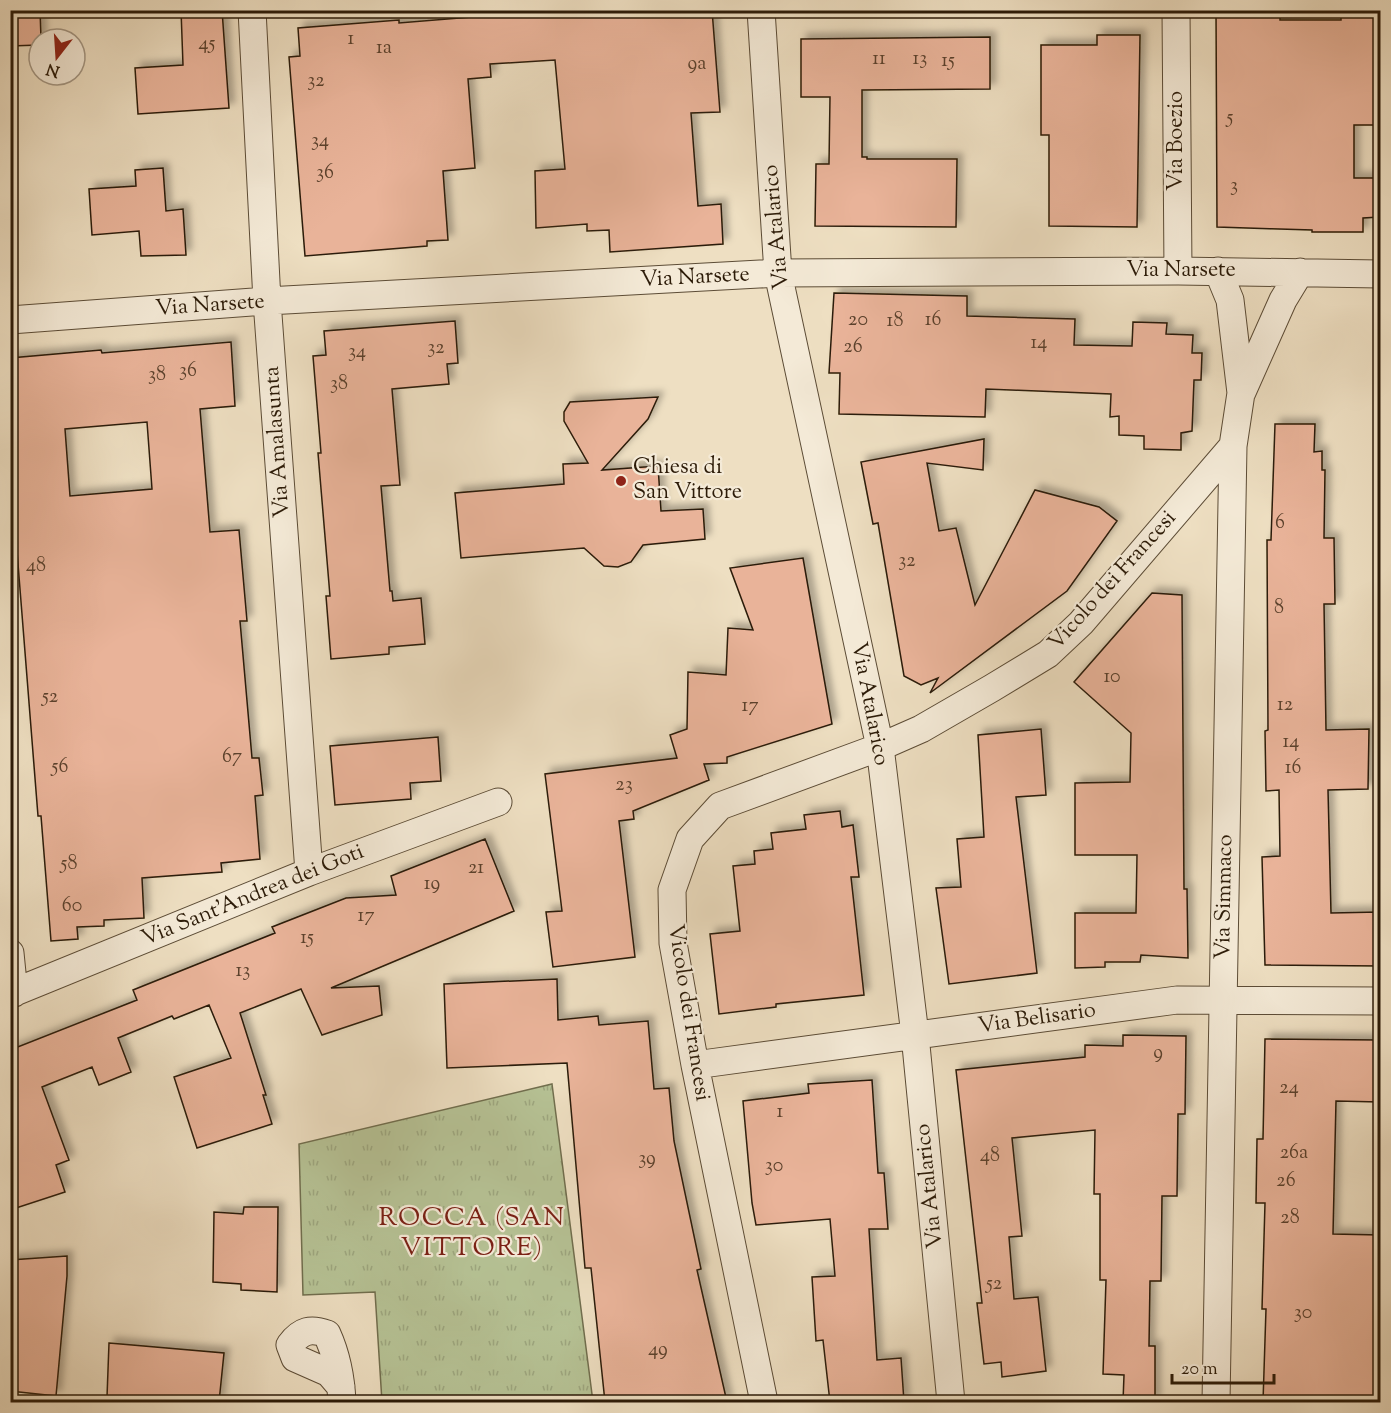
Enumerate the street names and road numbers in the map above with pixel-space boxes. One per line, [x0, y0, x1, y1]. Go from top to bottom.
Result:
street label: Via Boezio [1161, 91, 1193, 191]
street label: Via Atalarico [756, 163, 798, 291]
street label: Via Narsete [1126, 255, 1236, 287]
street label: Via Narsete [639, 259, 751, 297]
street label: Via Narsete [154, 286, 266, 326]
street label: Via Amalasunta [257, 365, 299, 519]
street label: Vicolo dei Francesi [1041, 504, 1185, 658]
street label: Via Atalarico [841, 640, 897, 768]
street label: Via Simmaco [1208, 834, 1242, 960]
street label: Via Sant'Andrea dei Goti [137, 837, 369, 955]
street label: Vicolo dei Francesi [658, 922, 718, 1104]
street label: Via Belisario [976, 995, 1098, 1043]
street label: Via Atalarico [908, 1122, 952, 1250]

